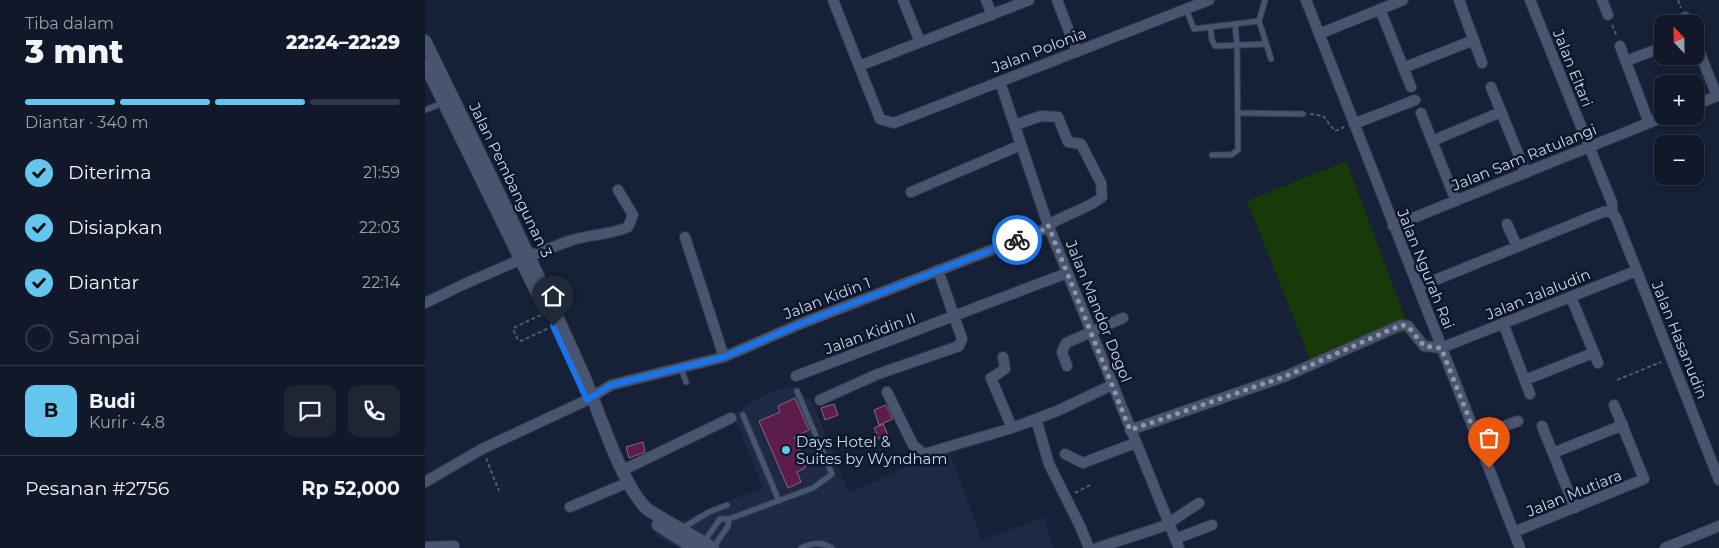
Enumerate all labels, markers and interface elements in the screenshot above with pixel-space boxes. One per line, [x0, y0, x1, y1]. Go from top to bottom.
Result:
text: Tiba dalam [25, 14, 114, 33]
north arrow [1654, 15, 1704, 65]
map controls [1654, 15, 1704, 185]
street label: Jalan Polonia [988, 23, 1089, 77]
street label: Jalan Eltari [1548, 26, 1597, 110]
text: 22:24–22:29 [286, 31, 400, 54]
text: 3 mnt [25, 32, 124, 71]
button: + [1654, 75, 1704, 125]
street label: Jalan Pembangunan 3 [465, 99, 557, 260]
text: Diantar · 340 m [25, 113, 149, 132]
street label: Jalan Sam Ratulangi [1448, 119, 1599, 195]
button: − [1654, 135, 1704, 185]
icon: check [25, 159, 53, 187]
text: Diterima [68, 161, 151, 184]
text: 21:59 [363, 163, 400, 182]
street label: Jalan Ngurah Rai [1393, 205, 1459, 332]
icon: check [25, 214, 53, 242]
courier [992, 215, 1042, 265]
text: Disiapkan [68, 216, 163, 239]
text: 22:03 [359, 218, 400, 237]
icon: bike [1003, 226, 1031, 254]
street label: Jalan Mandor Dogol [1061, 236, 1136, 385]
street label: Jalan Jalaludin [1482, 264, 1593, 324]
icon: check [25, 269, 53, 297]
text: Diantar [68, 271, 139, 294]
text: 22:14 [362, 273, 400, 292]
street label: Jalan Kidin 1 [780, 273, 873, 324]
pin [532, 275, 574, 326]
street label: Jalan Hasanudin [1647, 278, 1712, 402]
icon: home [539, 282, 567, 310]
street label: Jalan Kidin II [821, 308, 918, 359]
text: Sampai [68, 326, 140, 349]
button: chat [284, 385, 336, 437]
button: phone [348, 385, 400, 437]
text: Budi [89, 390, 135, 413]
text: B [44, 399, 58, 422]
text: Kurir · 4.8 [89, 413, 165, 432]
pin [1468, 417, 1510, 468]
icon: bag [1475, 424, 1503, 452]
place label: Days Hotel & Suites by Wyndham [796, 432, 947, 468]
marker: Days Hotel & Suites by Wyndham [780, 444, 792, 456]
street label: Jalan Mutiara [1523, 465, 1624, 521]
text: Pesanan #2756 [25, 477, 169, 500]
text: Rp 52,000 [302, 477, 400, 500]

